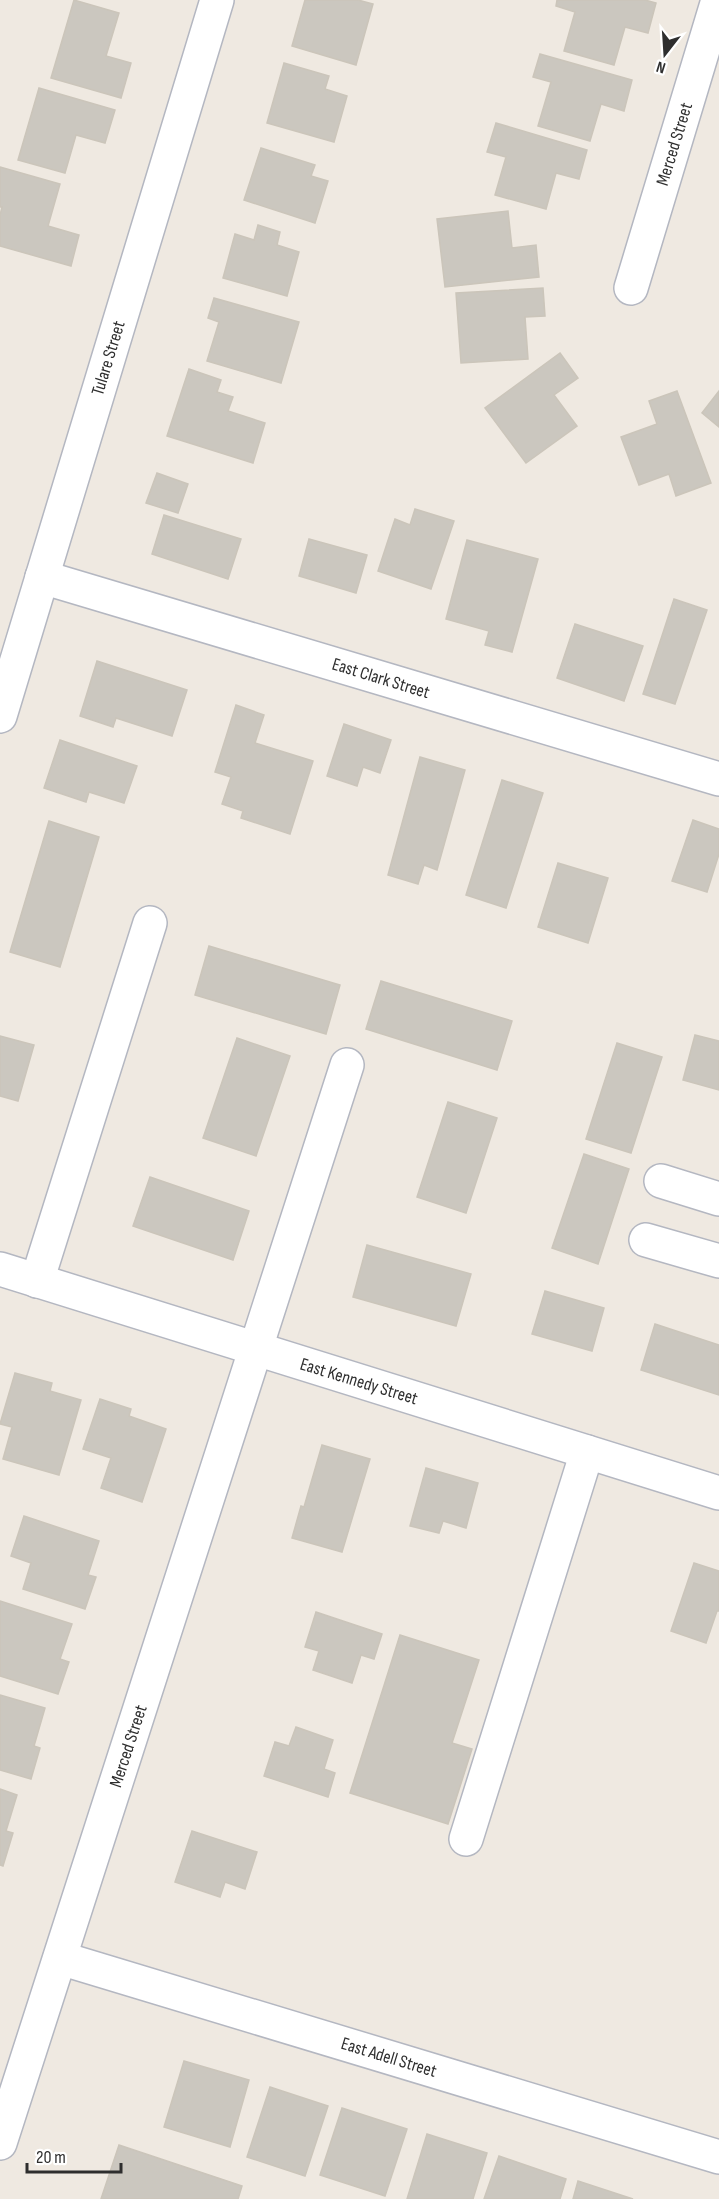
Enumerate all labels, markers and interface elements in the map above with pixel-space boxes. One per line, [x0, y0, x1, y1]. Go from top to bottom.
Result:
north arrow [635, 24, 695, 84]
text: N [654, 57, 668, 77]
street label: Merced Street [652, 100, 697, 188]
street label: Tulare Street [87, 318, 130, 398]
street label: East Clark Street [330, 654, 433, 703]
street label: East Kennedy Street [297, 1354, 421, 1409]
street label: Merced Street [105, 1702, 152, 1790]
street label: East Adell Street [339, 2033, 440, 2082]
scale bar [27, 2136, 122, 2174]
text: 20 m [36, 2147, 66, 2168]

